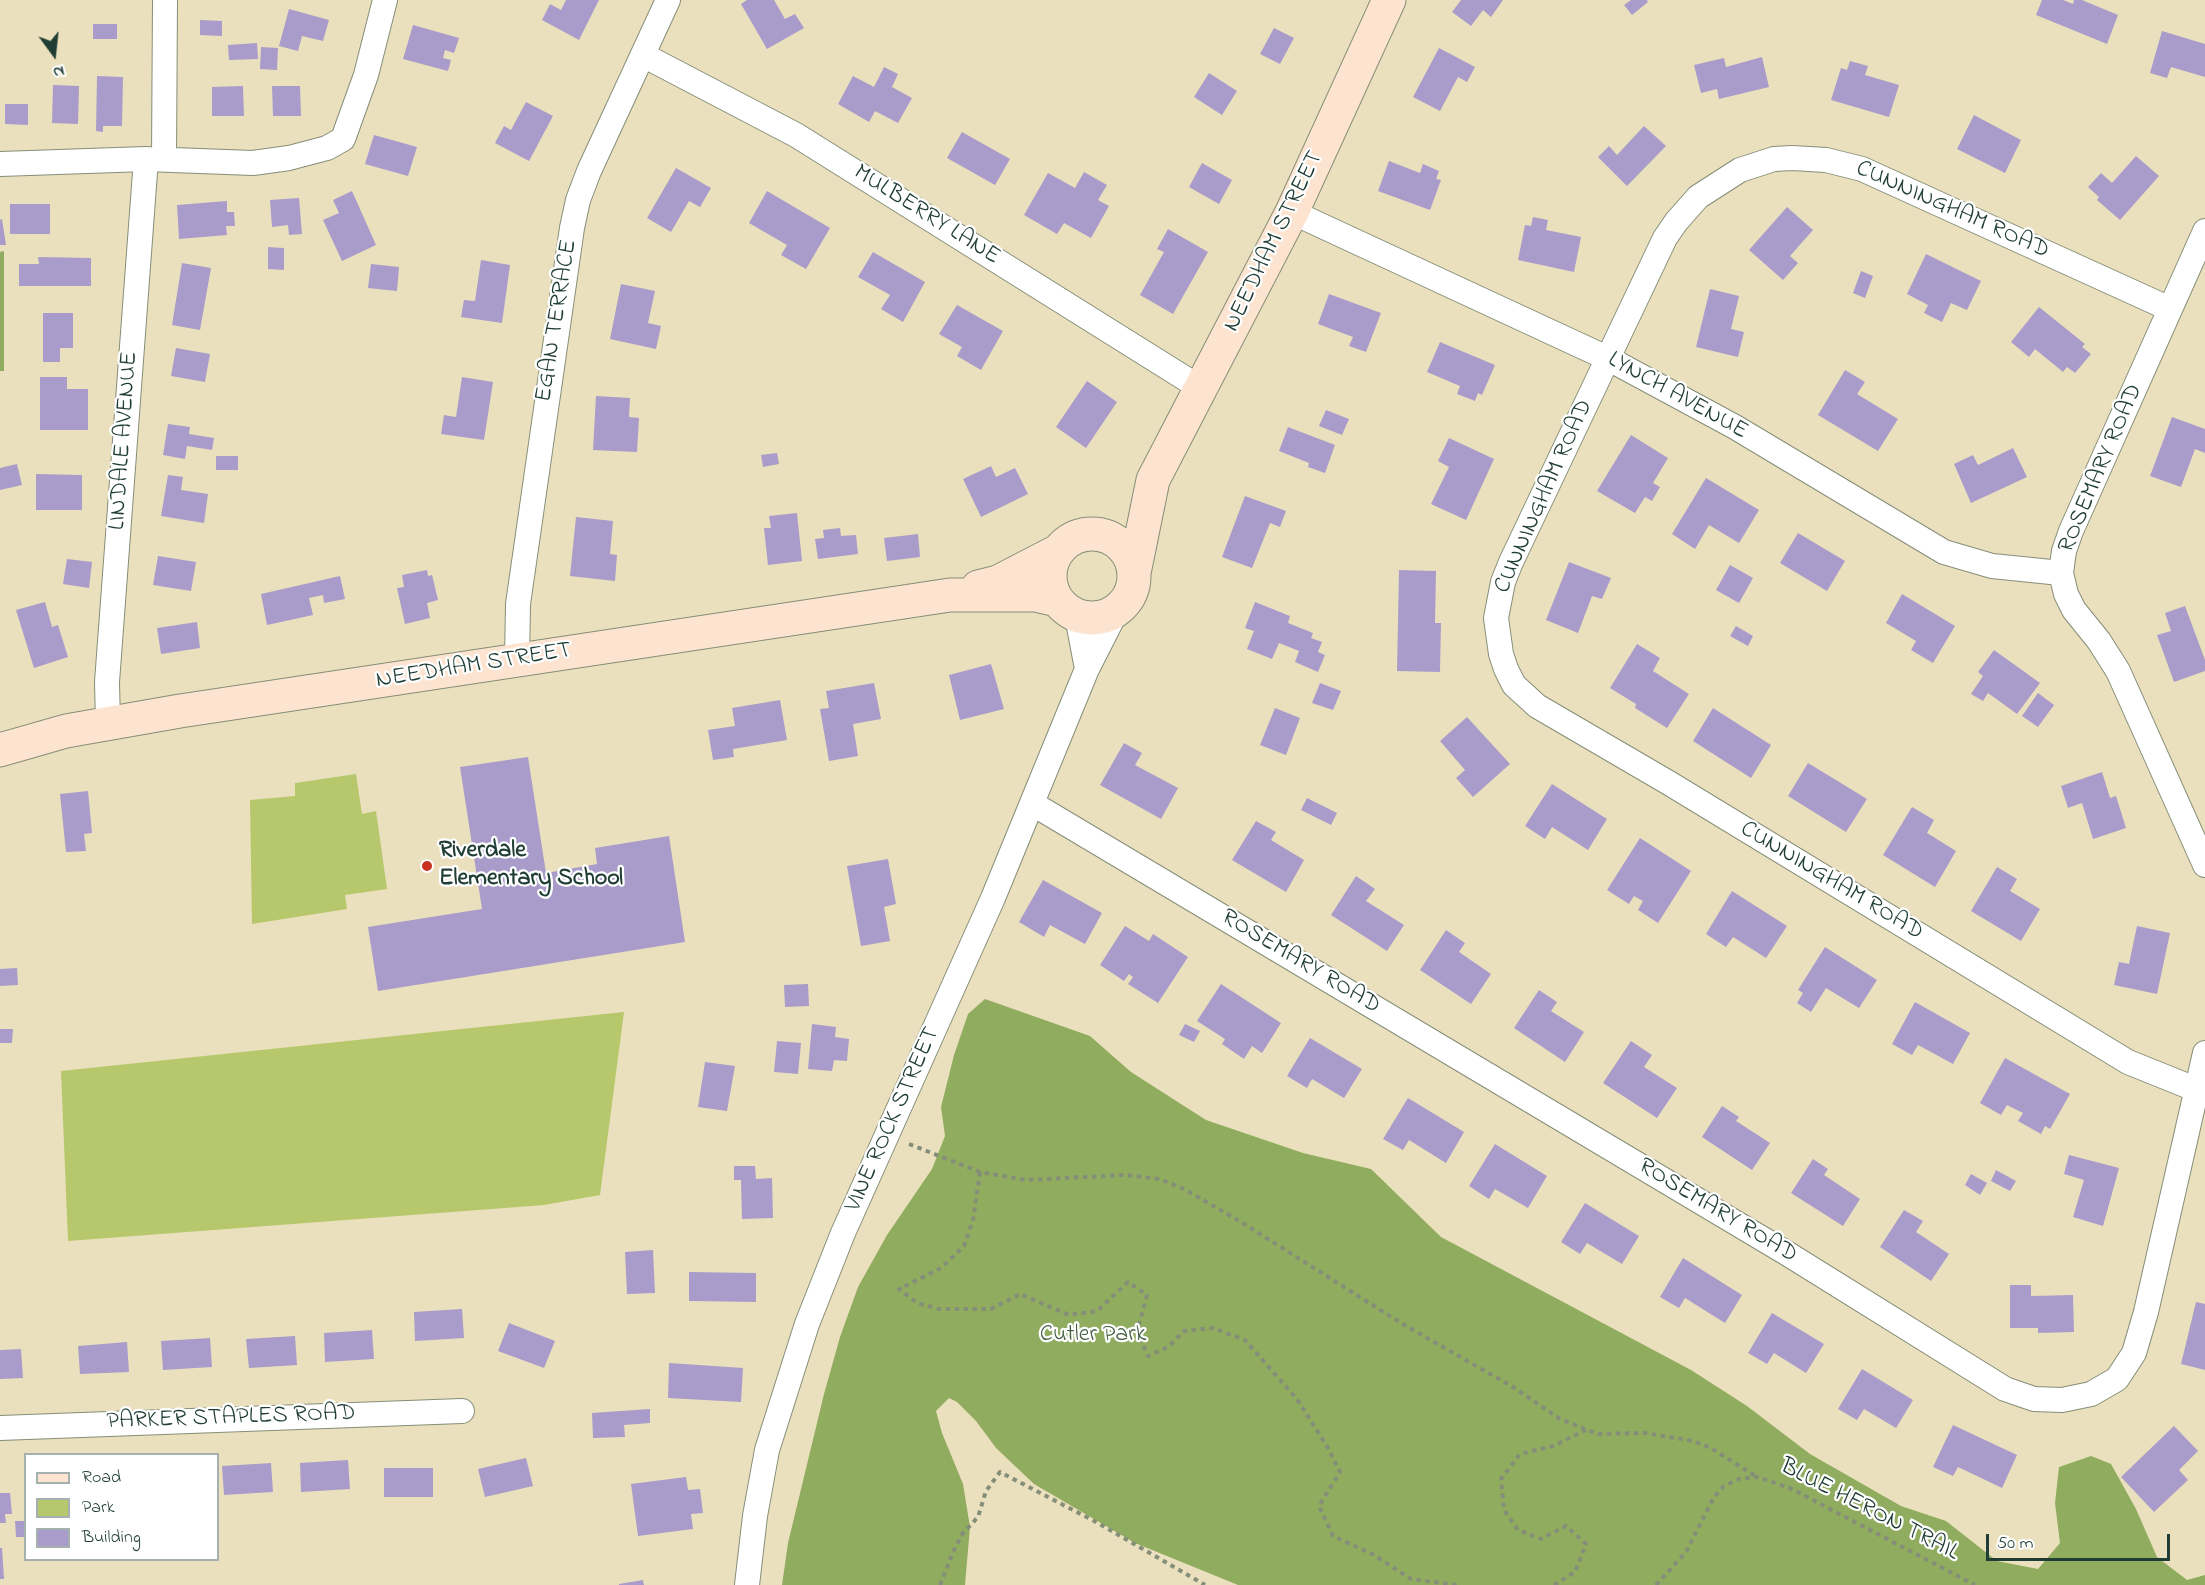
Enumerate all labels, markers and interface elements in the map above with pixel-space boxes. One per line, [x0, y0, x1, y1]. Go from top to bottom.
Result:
north arrow [24, 24, 84, 84]
text: N [50, 58, 67, 84]
street label: NEEDHAM STREET [1219, 147, 1331, 337]
street label: CUNNINGHAM ROAD [1851, 155, 2053, 267]
street label: MULBERRY LANE [847, 159, 1005, 273]
street label: EGAN TERRACE [531, 238, 585, 404]
street label: LYNCH AVENUE [1602, 347, 1752, 447]
street label: LINDALE AVENUE [104, 351, 146, 531]
street label: ROSEMARY ROAD [2053, 380, 2151, 558]
street label: CUNNINGHAM ROAD [1489, 396, 1601, 598]
street label: NEEDHAM STREET [374, 637, 574, 697]
street label: CUNNINGHAM ROAD [1734, 816, 1928, 948]
place label: Riverdale Elementary School [439, 838, 623, 894]
marker: Riverdale Elementary School [420, 859, 434, 873]
street label: ROSEMARY ROAD [1215, 904, 1385, 1022]
street label: VINE ROCK STREET [840, 1023, 948, 1217]
street label: ROSEMARY ROAD [1632, 1153, 1802, 1271]
park label: Cutler Park [1040, 1322, 1146, 1350]
street label: PARKER STAPLES ROAD [106, 1400, 356, 1438]
legend [24, 1453, 219, 1561]
street label: BLUE HERON TRAIL [1775, 1453, 1963, 1569]
text: Road [82, 1465, 121, 1491]
text: Park [82, 1495, 115, 1521]
scale bar [1989, 1522, 2174, 1560]
text: Building [82, 1525, 141, 1551]
text: 50 m [1997, 1531, 2034, 1557]

